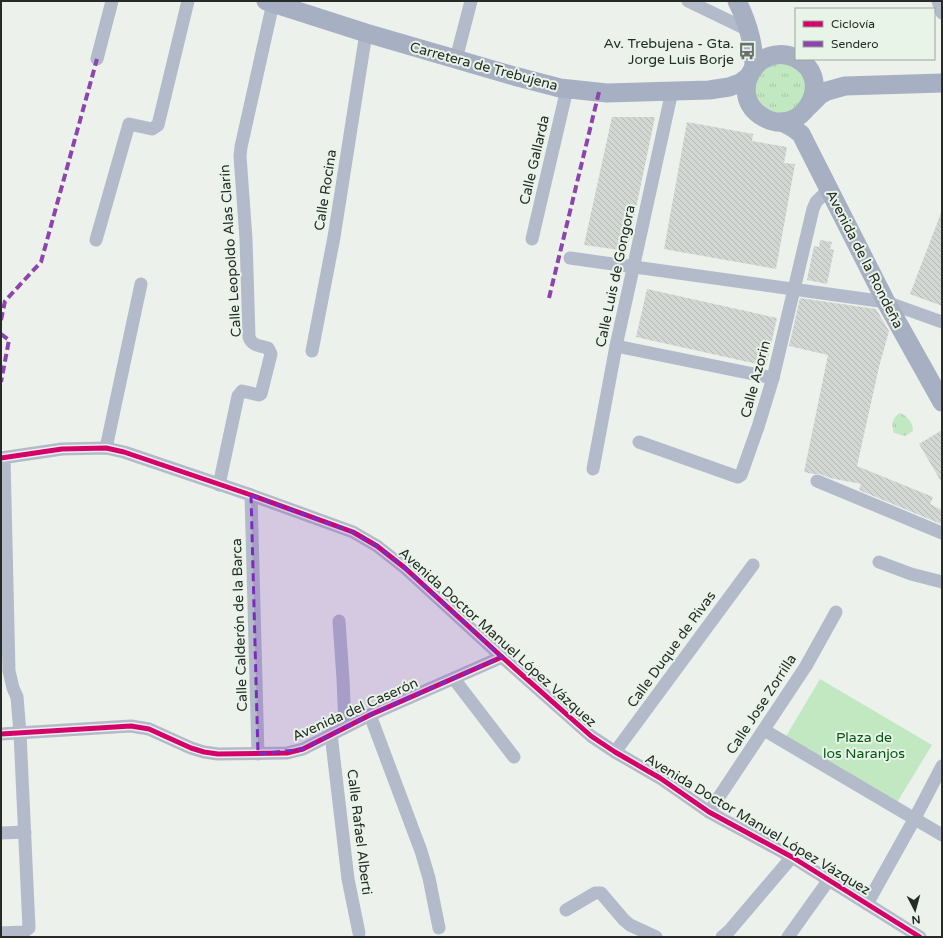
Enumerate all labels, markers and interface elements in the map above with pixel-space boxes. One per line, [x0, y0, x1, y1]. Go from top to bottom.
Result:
legend [795, 8, 935, 60]
text: Ciclovía [831, 17, 875, 31]
place label: Av. Trebujena - Gta. Jorge Luis Borje [603, 35, 734, 68]
text: Sendero [831, 37, 879, 51]
street label: Carretera de Trebujena [408, 39, 560, 94]
bus stop icon: Av. Trebujena - Gta. Jorge Luis Borje [737, 41, 757, 61]
street label: Calle Gallarda [516, 114, 553, 207]
street label: Calle Rocina [311, 148, 340, 232]
street label: Calle Leopoldo Alas Clarín [216, 164, 245, 338]
street label: Avenida de la Rondeña [822, 187, 907, 331]
street label: Calle Luis de Gongora [592, 203, 639, 349]
street label: Calle Azorin [737, 339, 774, 420]
street label: Calle Calderón de la Barca [228, 538, 251, 712]
street label: Avenida Doctor Manuel López Vázquez [395, 544, 600, 731]
street label: Calle Duque de Rivas [623, 588, 720, 711]
street label: Calle Jose Zorrilla [723, 651, 800, 758]
street label: Avenida del Caserón [290, 674, 421, 745]
park label: Plaza de los Naranjos [823, 729, 905, 762]
street label: Avenida Doctor Manuel López Vázquez [642, 750, 874, 899]
street label: Calle Rafael Alberti [343, 768, 376, 896]
north arrow [895, 890, 935, 930]
text: N [911, 913, 921, 926]

